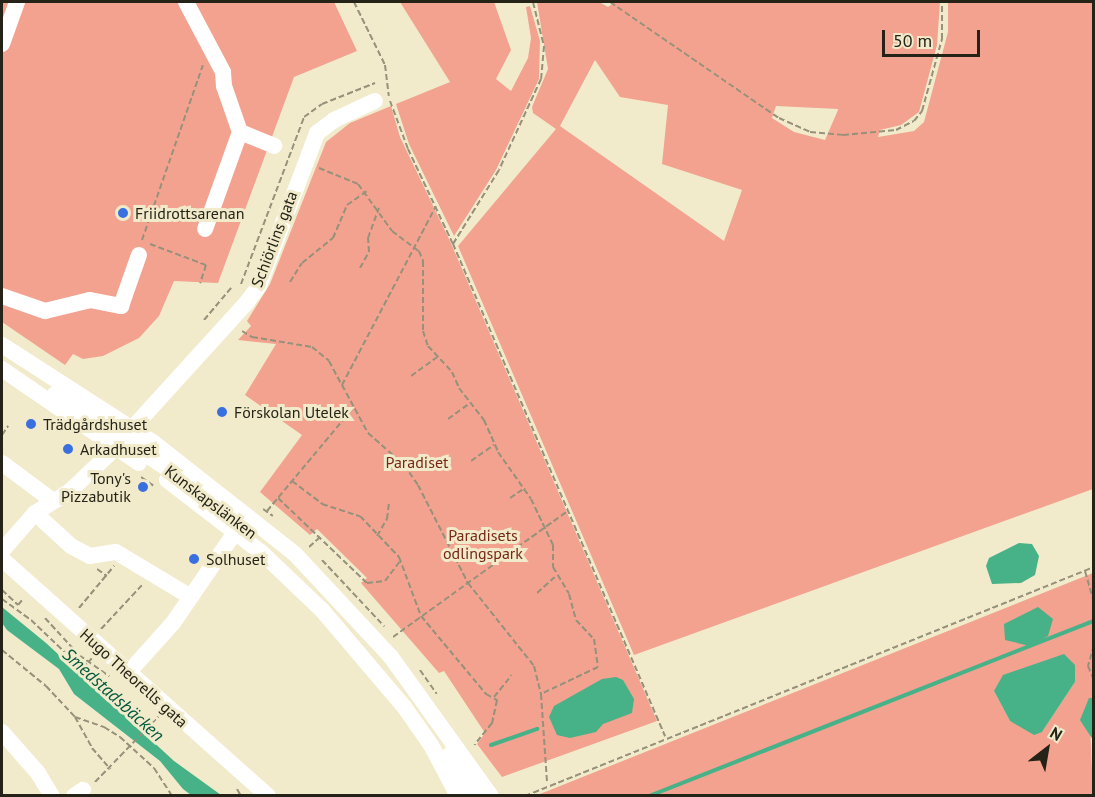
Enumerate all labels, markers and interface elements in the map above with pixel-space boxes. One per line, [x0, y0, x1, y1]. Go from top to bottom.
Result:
scale bar [885, 18, 982, 56]
text: 50 m [893, 29, 932, 52]
street label: Schiörlins gata [247, 188, 301, 290]
place label: Friidrottsarenan [135, 203, 244, 223]
marker: Friidrottsarenan [116, 206, 130, 220]
place label: Förskolan Utelek [234, 402, 349, 422]
marker: Förskolan Utelek [215, 405, 229, 419]
place label: Trädgårdshuset [43, 414, 147, 434]
marker: Trädgårdshuset [24, 417, 38, 431]
place label: Arkadhuset [80, 439, 157, 459]
marker: Arkadhuset [61, 442, 75, 456]
park label: Paradiset [386, 452, 448, 472]
street label: Kunskapslänken [161, 461, 261, 543]
place label: Tony's Pizzabutik [61, 468, 131, 506]
marker: Tony's Pizzabutik [136, 480, 150, 494]
park label: Paradisets odlingspark [443, 525, 523, 563]
place label: Solhuset [206, 549, 265, 569]
marker: Solhuset [187, 552, 201, 566]
street label: Hugo Theorells gata [76, 624, 192, 732]
water label: Smedstadsbäcken [58, 644, 168, 746]
north arrow [1017, 719, 1077, 779]
text: N [1047, 722, 1066, 745]

